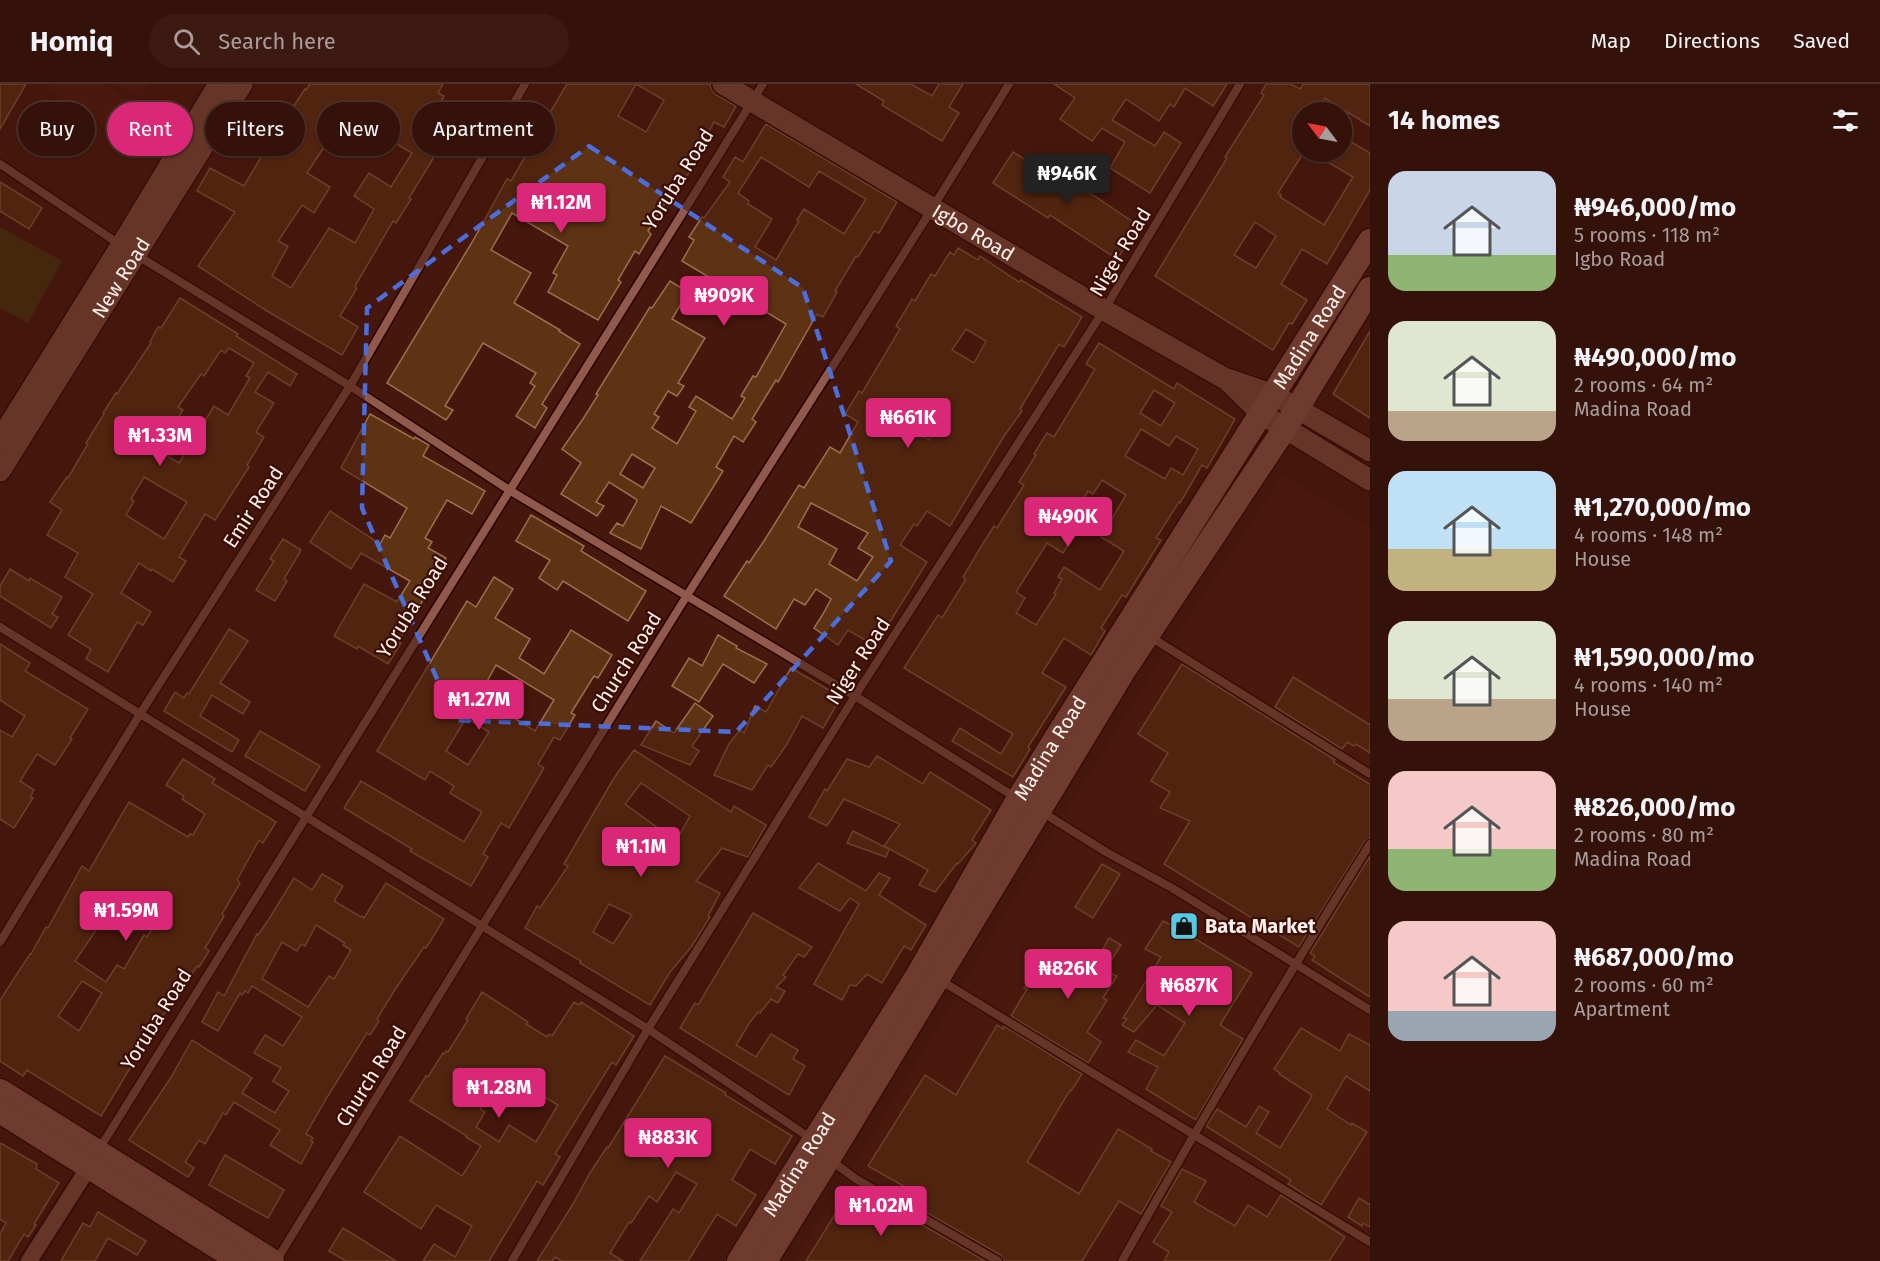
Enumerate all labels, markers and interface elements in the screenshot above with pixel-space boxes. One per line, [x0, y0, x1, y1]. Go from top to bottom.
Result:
search box [149, 14, 569, 68]
text: Homiq [30, 25, 113, 58]
icon: search [170, 25, 203, 58]
text: Search here [218, 28, 336, 55]
text: Map [1591, 28, 1631, 54]
text: Directions [1664, 28, 1760, 54]
text: Saved [1793, 28, 1850, 54]
chip: Buy [18, 102, 95, 156]
chip: Rent [107, 102, 193, 156]
chip: Filters [205, 102, 305, 156]
chip: New [317, 102, 400, 156]
chip: Apartment [412, 102, 555, 156]
north arrow [1292, 102, 1352, 162]
map controls [1292, 102, 1352, 162]
icon: filters [1829, 104, 1862, 137]
text: 14 homes [1388, 105, 1500, 136]
street label: Yoruba Road [637, 124, 719, 234]
pin: ₦946K [1025, 154, 1109, 205]
text: ₦946K [1037, 161, 1097, 185]
pin: ₦1.12M [512, 183, 610, 234]
text: ₦1.12M [531, 190, 591, 214]
text: ₦946,000/mo [1574, 192, 1736, 223]
icon: home [1436, 195, 1508, 267]
street label: Igbo Road [928, 199, 1019, 266]
street label: Niger Road [1084, 203, 1156, 301]
text: 5 rooms · 118 m² [1574, 223, 1720, 247]
street label: New Road [87, 233, 155, 322]
text: Igbo Road [1574, 247, 1665, 271]
pin: ₦909K [682, 276, 766, 327]
street label: Madina Road [1268, 281, 1351, 393]
text: ₦909K [694, 283, 754, 307]
text: ₦490,000/mo [1574, 342, 1736, 373]
icon: home [1436, 345, 1508, 417]
text: 2 rooms · 64 m² [1574, 373, 1713, 397]
text: Madina Road [1574, 397, 1692, 421]
pin: ₦661K [866, 398, 950, 449]
text: ₦661K [880, 405, 936, 429]
pin: ₦1.33M [111, 416, 209, 467]
text: ₦1.33M [128, 423, 192, 447]
street label: Emir Road [218, 462, 288, 552]
text: ₦1,270,000/mo [1574, 492, 1751, 523]
icon: home [1436, 495, 1508, 567]
pin: ₦490K [1026, 497, 1110, 548]
text: ₦490K [1038, 504, 1098, 528]
text: 4 rooms · 148 m² [1574, 523, 1723, 547]
text: House [1574, 547, 1631, 571]
street label: Yoruba Road [371, 552, 453, 662]
street label: Church Road [586, 607, 666, 717]
street label: Niger Road [821, 613, 895, 709]
text: ₦1,590,000/mo [1574, 642, 1754, 673]
icon: home [1436, 645, 1508, 717]
text: 4 rooms · 140 m² [1574, 673, 1723, 697]
pin: ₦1.27M [430, 680, 528, 731]
text: ₦1.27M [448, 687, 510, 711]
street label: Madina Road [1009, 692, 1092, 805]
text: House [1574, 697, 1631, 721]
text: ₦826,000/mo [1574, 792, 1735, 823]
icon: home [1436, 795, 1508, 867]
text: 2 rooms · 80 m² [1574, 823, 1714, 847]
pin: ₦1.1M [599, 827, 683, 878]
text: ₦1.1M [616, 834, 666, 858]
text: Madina Road [1574, 847, 1692, 871]
pin: ₦1.59M [77, 891, 175, 942]
text: ₦1.59M [94, 898, 158, 922]
shop icon: Bata Market [1168, 910, 1200, 942]
place label: Bata Market [1205, 914, 1316, 938]
text: ₦687,000/mo [1574, 942, 1734, 973]
icon: home [1436, 945, 1508, 1017]
pin: ₦826K [1026, 949, 1110, 1000]
text: ₦826K [1039, 956, 1097, 980]
street label: Yoruba Road [115, 964, 197, 1074]
pin: ₦687K [1147, 966, 1231, 1017]
text: ₦687K [1160, 973, 1218, 997]
text: 2 rooms · 60 m² [1574, 973, 1714, 997]
text: Apartment [1574, 997, 1670, 1021]
street label: Church Road [331, 1021, 411, 1131]
pin: ₦1.28M [450, 1068, 548, 1119]
text: ₦1.28M [467, 1075, 531, 1099]
street label: Madina Road [758, 1108, 841, 1221]
pin: ₦883K [626, 1118, 710, 1169]
text: ₦883K [638, 1125, 698, 1149]
pin: ₦1.02M [832, 1186, 930, 1237]
text: ₦1.02M [849, 1193, 913, 1217]

